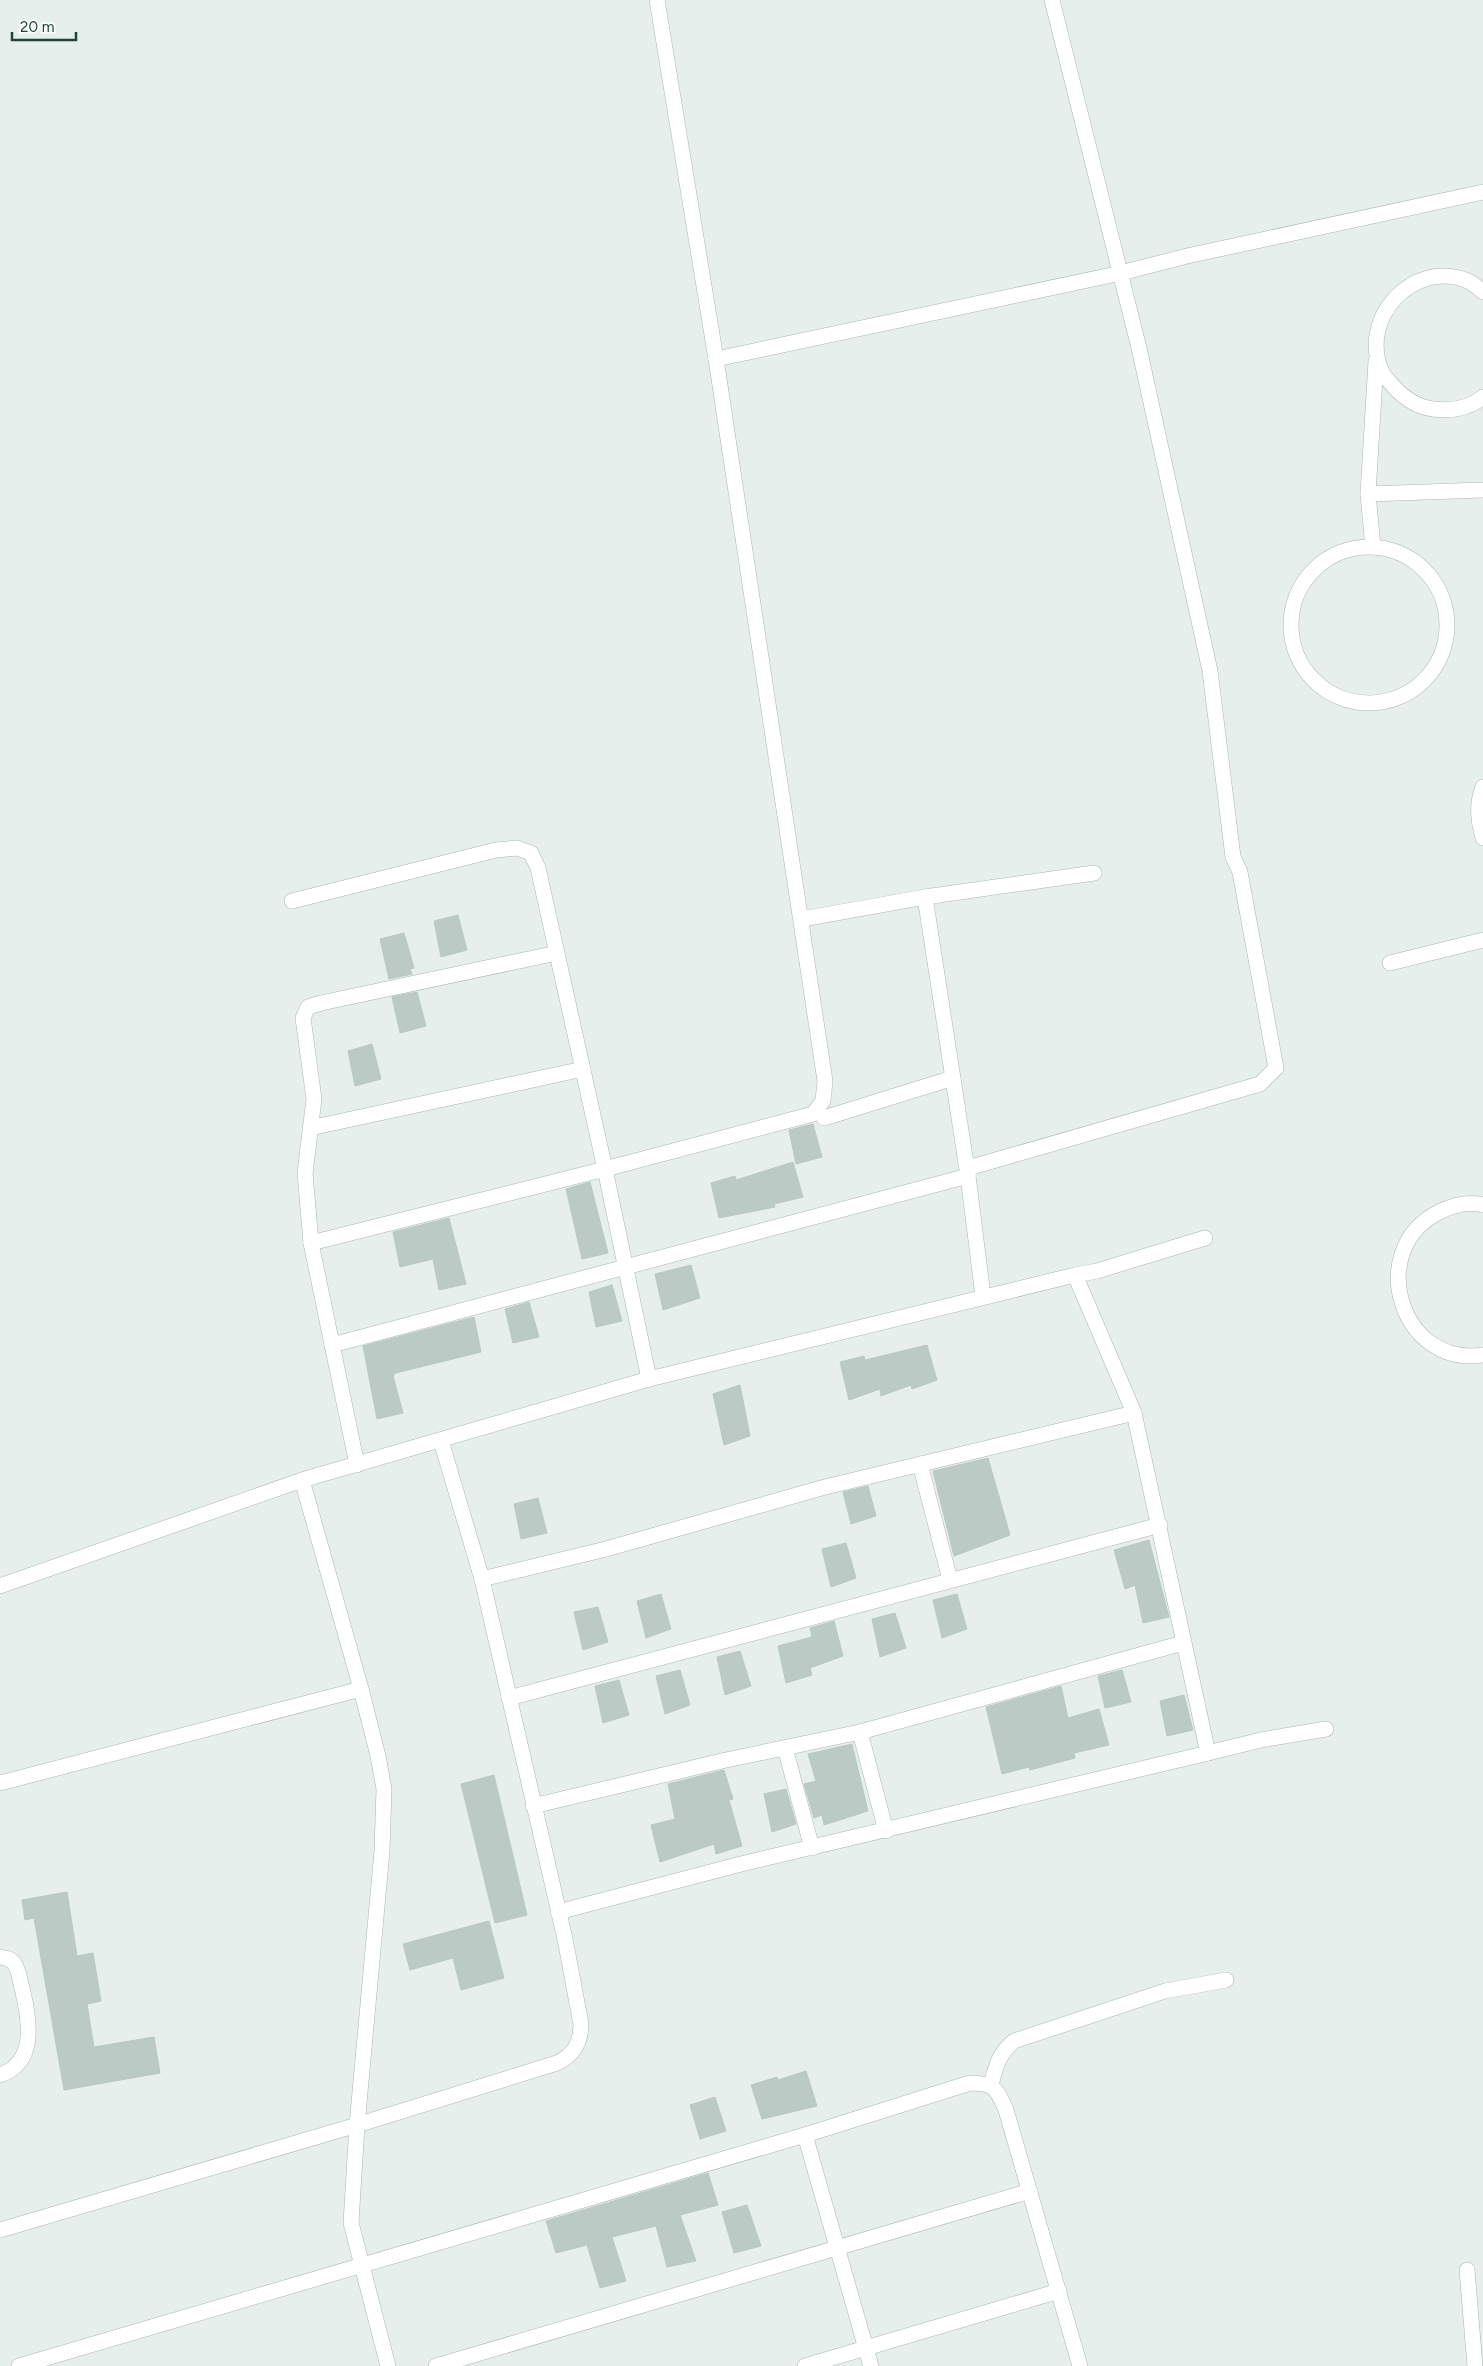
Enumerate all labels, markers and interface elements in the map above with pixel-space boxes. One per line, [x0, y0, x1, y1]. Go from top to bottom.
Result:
scale bar [12, 10, 76, 42]
text: 20 m [20, 18, 54, 36]

